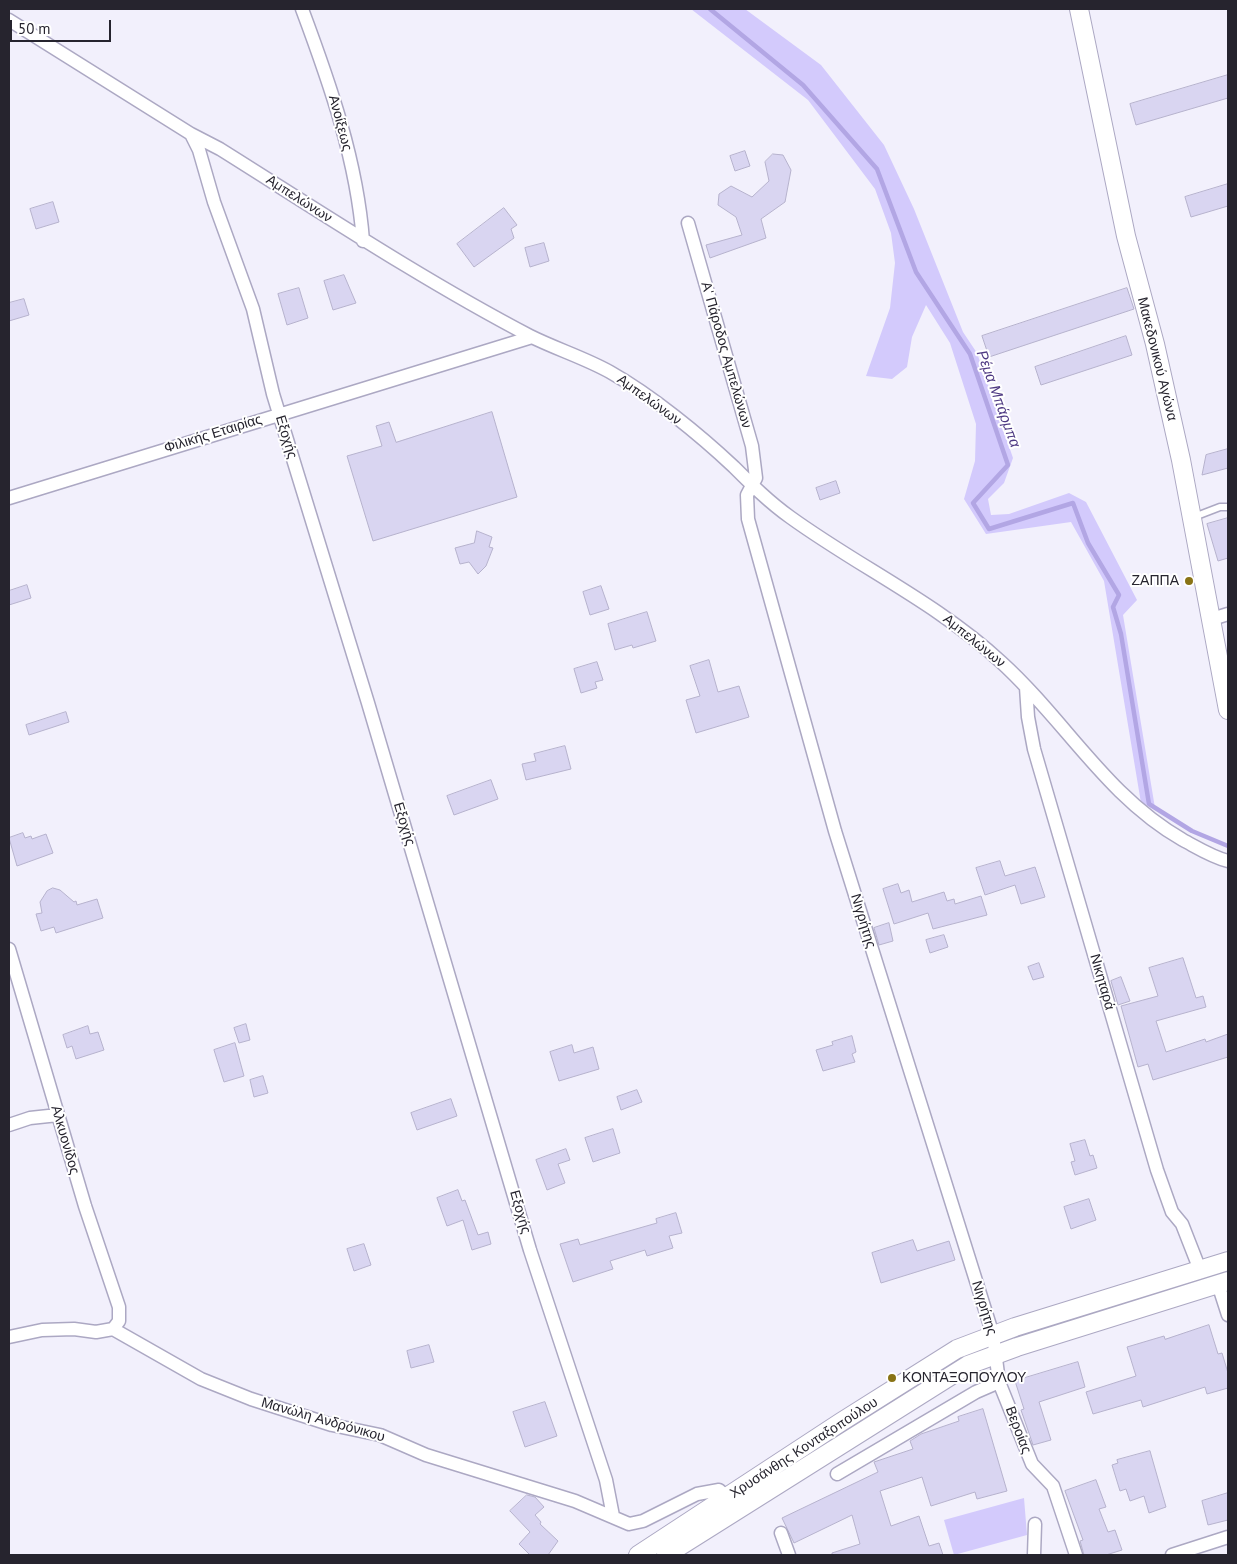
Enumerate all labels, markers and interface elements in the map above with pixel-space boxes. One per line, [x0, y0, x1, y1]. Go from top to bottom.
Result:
scale bar [12, 10, 114, 42]
text: 50 m [18, 19, 51, 38]
street label: Ανοίξεως [324, 93, 356, 153]
street label: Αμπελώνων [263, 171, 335, 227]
street label: Α' Πάροδος Αμπελώνων [697, 280, 755, 430]
street label: Μακεδονικού Αγώνα [1134, 295, 1180, 423]
water label: Ρέμα Μπάρμπα [972, 348, 1024, 450]
street label: Αμπελώνων [614, 371, 684, 429]
street label: Φιλικής Εταιρίας [162, 411, 264, 457]
street label: Εξοχής [271, 413, 301, 461]
place label: ΖΑΠΠΑ [1132, 573, 1179, 589]
marker: ΖΑΠΠΑ [1183, 575, 1195, 587]
street label: Αμπελώνων [939, 611, 1009, 671]
street label: Εξοχής [389, 800, 419, 848]
street label: Νιγρήτης [847, 892, 879, 950]
street label: Νικηταρά [1086, 952, 1118, 1012]
street label: Αλκυονίδος [47, 1103, 83, 1177]
street label: Εξοχής [506, 1188, 534, 1236]
street label: Νιγρήτης [968, 1279, 1000, 1337]
place label: ΚΟΝΤΑΞΟΠΟΥΛΟΥ [902, 1370, 1026, 1386]
marker: ΚΟΝΤΑΞΟΠΟΥΛΟΥ [886, 1372, 898, 1384]
street label: Μανώλη Ανδρόνικου [259, 1394, 387, 1446]
street label: Χρυσάνθης Κονταξοπούλου [727, 1394, 881, 1502]
street label: Βεροίας [1001, 1404, 1035, 1456]

